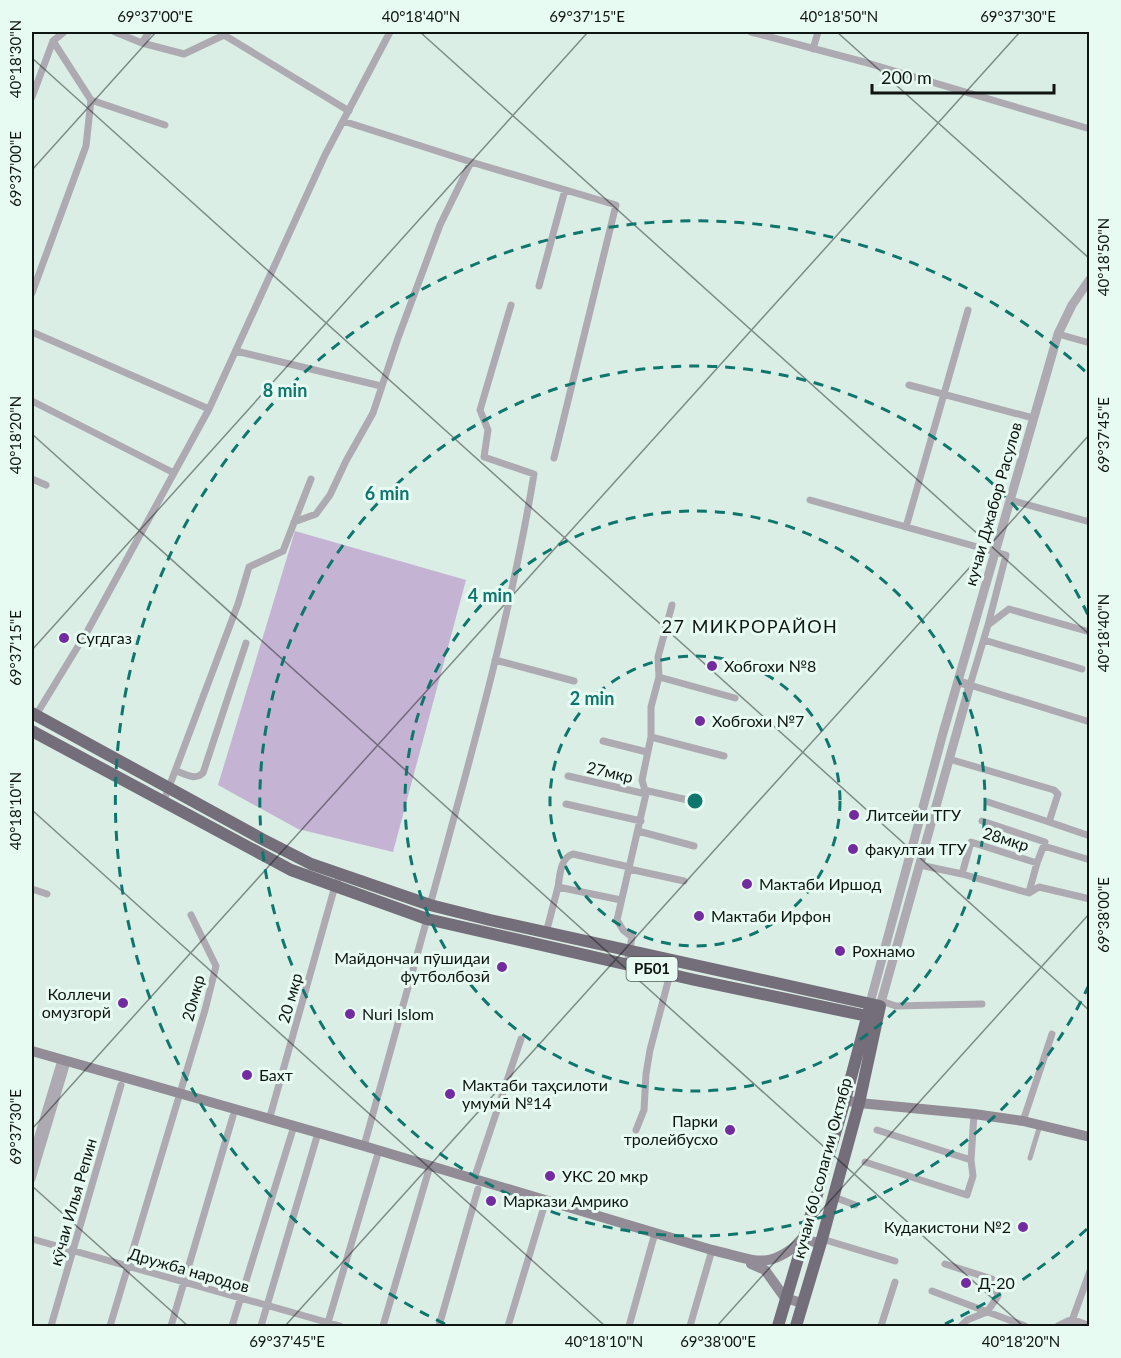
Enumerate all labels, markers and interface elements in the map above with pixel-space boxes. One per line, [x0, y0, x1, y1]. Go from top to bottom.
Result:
text: 69°37'00"E [117, 7, 193, 25]
text: 40°18'40"N [382, 7, 460, 25]
text: 69°37'15"E [549, 7, 625, 25]
text: 40°18'50"N [800, 7, 878, 25]
text: 69°37'30"E [980, 7, 1056, 25]
text: 40°18'30"N [6, 20, 24, 98]
scale bar [872, 57, 1054, 95]
text: 200 m [881, 66, 932, 88]
text: 69°37'00"E [6, 131, 24, 207]
text: 40°18'50"N [1094, 218, 1112, 296]
text: 8 min [263, 379, 307, 401]
text: 40°18'20"N [6, 396, 24, 474]
text: 69°37'45"E [1094, 397, 1112, 473]
street label: кучаи Джабор Расулов [960, 420, 1025, 588]
text: 6 min [365, 482, 409, 504]
text: 4 min [468, 584, 512, 606]
text: 40°18'40"N [1094, 594, 1112, 672]
text: 69°37'15"E [6, 610, 24, 686]
district label: 27 МИКРОРАЙОН [662, 615, 838, 637]
place label: Сугдгаз [76, 628, 132, 647]
marker: Сугдгаз [57, 631, 71, 645]
place label: Хобгохи №8 [724, 656, 816, 675]
marker: Хобгохи №8 [705, 659, 719, 673]
text: 2 min [570, 687, 614, 709]
place label: Хобгохи №7 [712, 711, 804, 730]
marker: Хобгохи №7 [693, 714, 707, 728]
street label: 27мкр [585, 757, 635, 786]
text: 40°18'10"N [6, 772, 24, 850]
centre of rings [685, 791, 705, 811]
place label: Литсейи ТГУ [865, 805, 962, 824]
marker: Литсейи ТГУ [847, 808, 861, 822]
street label: 28мкр [981, 823, 1031, 855]
place label: факултаи ТГУ [865, 839, 968, 858]
marker: факултаи ТГУ [846, 842, 860, 856]
place label: Мактаби Иршод [759, 874, 881, 893]
marker: Мактаби Иршод [740, 877, 754, 891]
text: 69°38'00"E [1094, 877, 1112, 953]
place label: Мактаби Ирфон [711, 906, 831, 925]
marker: Мактаби Ирфон [692, 909, 706, 923]
place label: Рохнамо [852, 941, 915, 960]
marker: Рохнамо [833, 944, 847, 958]
place label: Майдончаи пӯшидаи футболбозӣ [334, 948, 490, 985]
road number: РБ01 [626, 957, 678, 981]
marker: Майдончаи пӯшидаи футболбозӣ [495, 960, 509, 974]
street label: 20 мкр [273, 971, 306, 1025]
street label: 20мкр [177, 973, 208, 1023]
place label: Коллечи омузгорй [42, 984, 111, 1021]
marker: Коллечи омузгорй [116, 996, 130, 1010]
place label: Nuri Islom [362, 1004, 434, 1023]
marker: Nuri Islom [343, 1007, 357, 1021]
place label: Бахт [259, 1065, 293, 1084]
marker: Бахт [240, 1068, 254, 1082]
place label: Мактаби таҳсилоти умумӣ №14 [462, 1075, 608, 1112]
street label: кучаи 60 солагии Октябр [788, 1075, 855, 1260]
marker: Мактаби таҳсилоти умумӣ №14 [443, 1087, 457, 1101]
text: 69°37'30"E [6, 1089, 24, 1165]
place label: Парки тролейбусхо [624, 1111, 718, 1148]
marker: Парки тролейбусхо [723, 1123, 737, 1137]
street label: кӯчаи Илья Репин [45, 1136, 100, 1268]
place label: УКС 20 мкр [562, 1166, 648, 1185]
marker: УКС 20 мкр [543, 1169, 557, 1183]
place label: Маркази Амрико [503, 1191, 629, 1210]
marker: Маркази Амрико [484, 1194, 498, 1208]
place label: Кудакистони №2 [884, 1217, 1011, 1236]
marker: Кудакистони №2 [1016, 1220, 1030, 1234]
street label: Дружба народов [127, 1243, 252, 1296]
place label: Д-20 [978, 1273, 1015, 1292]
marker: Д-20 [959, 1276, 973, 1290]
text: 69°37'45"E [249, 1332, 325, 1350]
text: 40°18'10"N [565, 1332, 643, 1350]
text: 69°38'00"E [680, 1332, 756, 1350]
text: 40°18'20"N [982, 1332, 1060, 1350]

